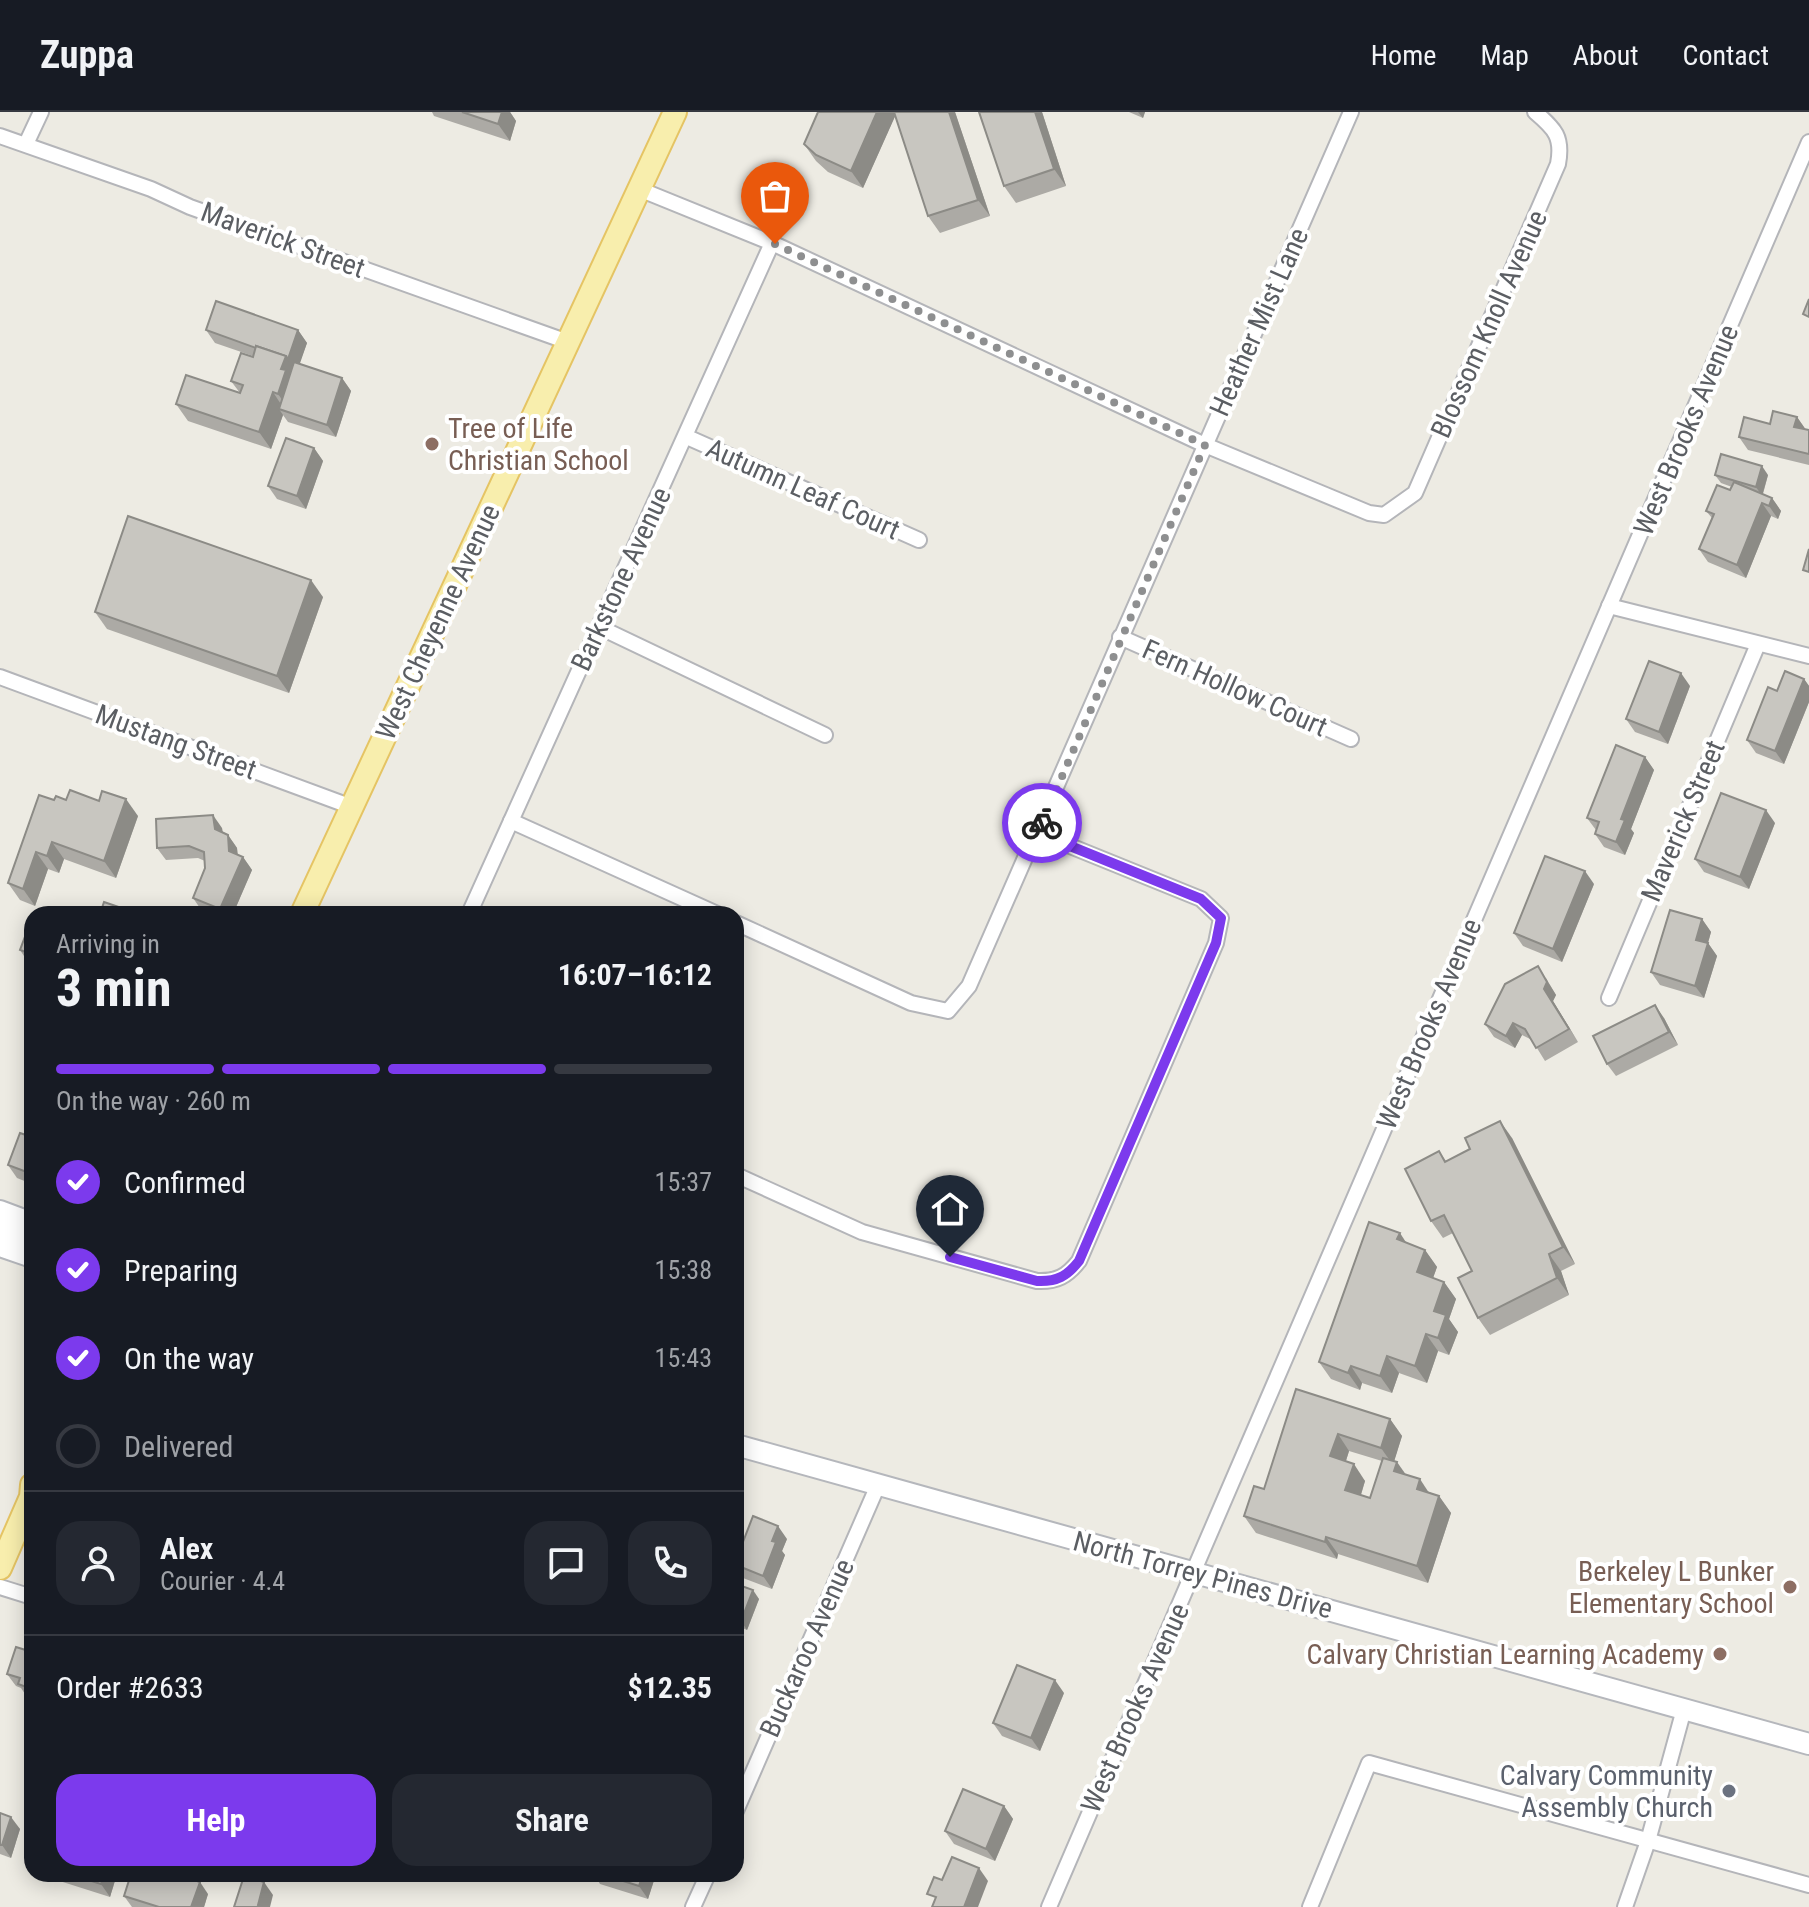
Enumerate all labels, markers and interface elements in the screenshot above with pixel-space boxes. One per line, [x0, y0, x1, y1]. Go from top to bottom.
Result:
text: Zuppa [40, 33, 134, 77]
text: Home [1371, 39, 1436, 72]
text: Map [1480, 39, 1529, 72]
text: About [1573, 39, 1639, 72]
text: Contact [1683, 39, 1769, 72]
pin [741, 162, 809, 244]
icon: bag [753, 174, 797, 218]
street label: Maverick Street [197, 195, 369, 285]
street label: Blossom Knoll Avenue [1424, 205, 1554, 443]
street label: Heather Mist Lane [1203, 223, 1315, 421]
street label: West Brooks Avenue [1627, 320, 1745, 540]
place label: Tree of Life Christian School [448, 412, 629, 477]
street label: Autumn Leaf Court [701, 432, 905, 546]
marker: Tree of Life Christian School [423, 435, 441, 453]
street label: Barkstone Avenue [564, 482, 678, 676]
street label: West Cheyenne Avenue [369, 499, 507, 745]
street label: Fern Hollow Court [1138, 633, 1332, 743]
street label: Mustang Street [91, 698, 261, 786]
street label: Maverick Street [1634, 735, 1732, 907]
courier [1002, 783, 1082, 863]
icon: bike [1020, 801, 1064, 845]
street label: West Brooks Avenue [1370, 914, 1488, 1134]
text: Arriving in [56, 929, 160, 959]
text: 16:07–16:12 [558, 957, 712, 992]
text: 3 min [56, 958, 172, 1019]
text: On the way · 260 m [56, 1086, 251, 1116]
icon: check [56, 1160, 100, 1204]
text: Confirmed [124, 1165, 246, 1200]
text: 15:37 [655, 1167, 712, 1197]
pin [916, 1175, 984, 1257]
icon: home [928, 1187, 972, 1231]
icon: check [56, 1248, 100, 1292]
text: Preparing [124, 1253, 238, 1288]
text: 15:38 [655, 1255, 712, 1285]
icon: check [56, 1336, 100, 1380]
text: On the way [124, 1341, 254, 1376]
text: 15:43 [655, 1343, 712, 1373]
text: Delivered [124, 1429, 233, 1464]
button: person [56, 1521, 140, 1605]
button: chat [524, 1521, 608, 1605]
button: phone [628, 1521, 712, 1605]
street label: North Torrey Pines Drive [1070, 1524, 1336, 1626]
text: Alex [160, 1531, 213, 1566]
street label: Buckaroo Avenue [753, 1554, 861, 1742]
place label: Berkeley L Bunker Elementary School [1569, 1555, 1774, 1620]
text: Courier · 4.4 [160, 1566, 285, 1596]
marker: Berkeley L Bunker Elementary School [1781, 1578, 1799, 1596]
street label: West Brooks Avenue [1074, 1598, 1196, 1818]
place label: Calvary Christian Learning Academy [1307, 1638, 1704, 1671]
marker: Calvary Christian Learning Academy [1711, 1645, 1729, 1663]
text: Order #2633 [56, 1670, 204, 1705]
text: $12.35 [627, 1670, 712, 1705]
place label: Calvary Community Assembly Church [1500, 1759, 1713, 1824]
button: Help [56, 1774, 376, 1866]
button: Share [392, 1774, 712, 1866]
marker: Calvary Community Assembly Church [1720, 1782, 1738, 1800]

